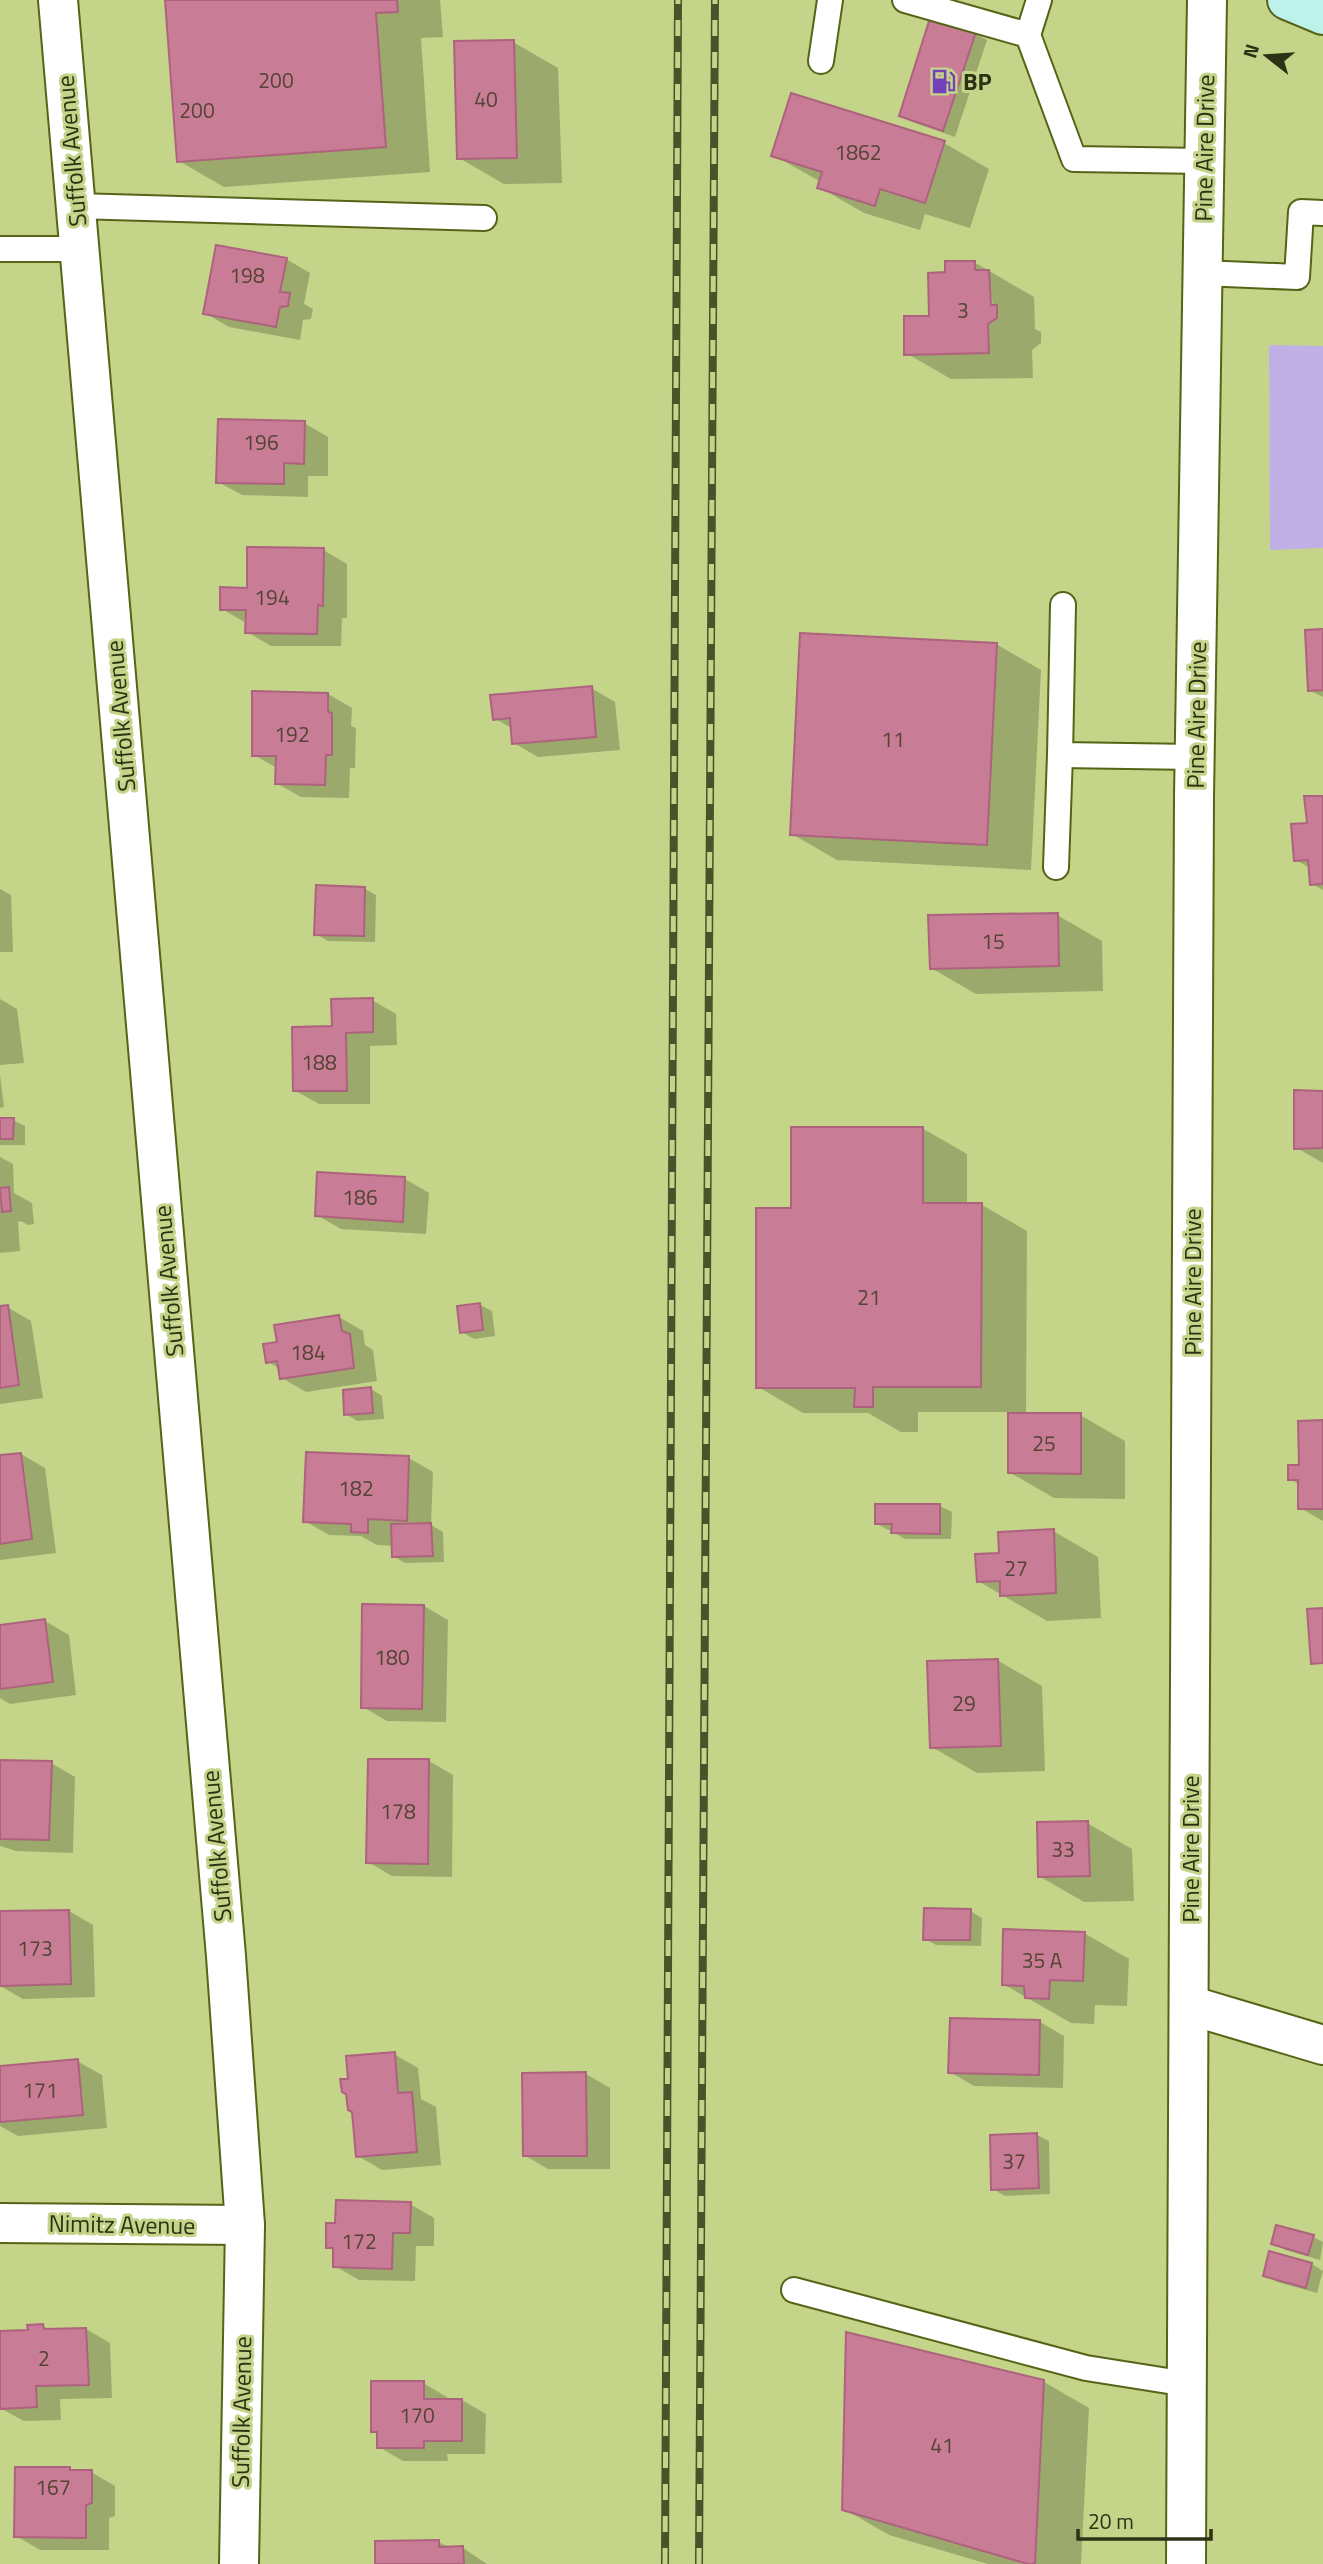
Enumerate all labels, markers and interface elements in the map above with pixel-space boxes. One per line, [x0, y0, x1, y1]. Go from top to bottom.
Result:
north arrow [1232, 21, 1302, 91]
text: N [1234, 40, 1266, 61]
place label: BP [963, 63, 992, 99]
house number: 200 [258, 64, 294, 96]
fuel station icon: BP [929, 67, 957, 95]
street label: Suffolk Avenue [46, 74, 96, 228]
street label: Pine Aire Drive [1185, 74, 1223, 222]
house number: 40 [474, 83, 498, 115]
house number: 200 [179, 94, 215, 126]
house number: 1862 [834, 136, 882, 168]
house number: 198 [229, 259, 265, 291]
house number: 3 [957, 294, 969, 326]
house number: 196 [243, 426, 279, 458]
house number: 194 [254, 581, 290, 613]
street label: Suffolk Avenue [95, 639, 145, 793]
street label: Pine Aire Drive [1177, 641, 1215, 789]
house number: 192 [274, 718, 310, 750]
house number: 11 [881, 723, 905, 755]
house number: 15 [981, 925, 1005, 957]
house number: 188 [301, 1046, 337, 1078]
house number: 186 [342, 1181, 378, 1213]
street label: Suffolk Avenue [143, 1204, 193, 1358]
street label: Pine Aire Drive [1174, 1208, 1210, 1356]
house number: 21 [857, 1281, 881, 1313]
house number: 184 [290, 1336, 326, 1368]
house number: 25 [1032, 1427, 1056, 1459]
house number: 182 [338, 1472, 374, 1504]
house number: 27 [1004, 1552, 1028, 1584]
house number: 180 [374, 1641, 410, 1673]
house number: 29 [952, 1687, 976, 1719]
street label: Suffolk Avenue [191, 1769, 241, 1923]
street label: Pine Aire Drive [1172, 1775, 1208, 1923]
house number: 178 [380, 1795, 416, 1827]
house number: 33 [1051, 1833, 1075, 1865]
house number: 173 [17, 1932, 53, 1964]
house number: 35 A [1022, 1944, 1063, 1976]
house number: 171 [22, 2074, 58, 2106]
house number: 37 [1002, 2145, 1026, 2177]
street label: Nimitz Avenue [48, 2205, 196, 2243]
house number: 172 [341, 2225, 377, 2257]
street label: Suffolk Avenue [222, 2336, 260, 2488]
house number: 2 [38, 2342, 50, 2374]
house number: 170 [399, 2399, 435, 2431]
house number: 41 [930, 2429, 954, 2461]
house number: 167 [35, 2471, 71, 2503]
scale bar [1078, 2498, 1211, 2542]
text: 20 m [1088, 2505, 1134, 2537]

